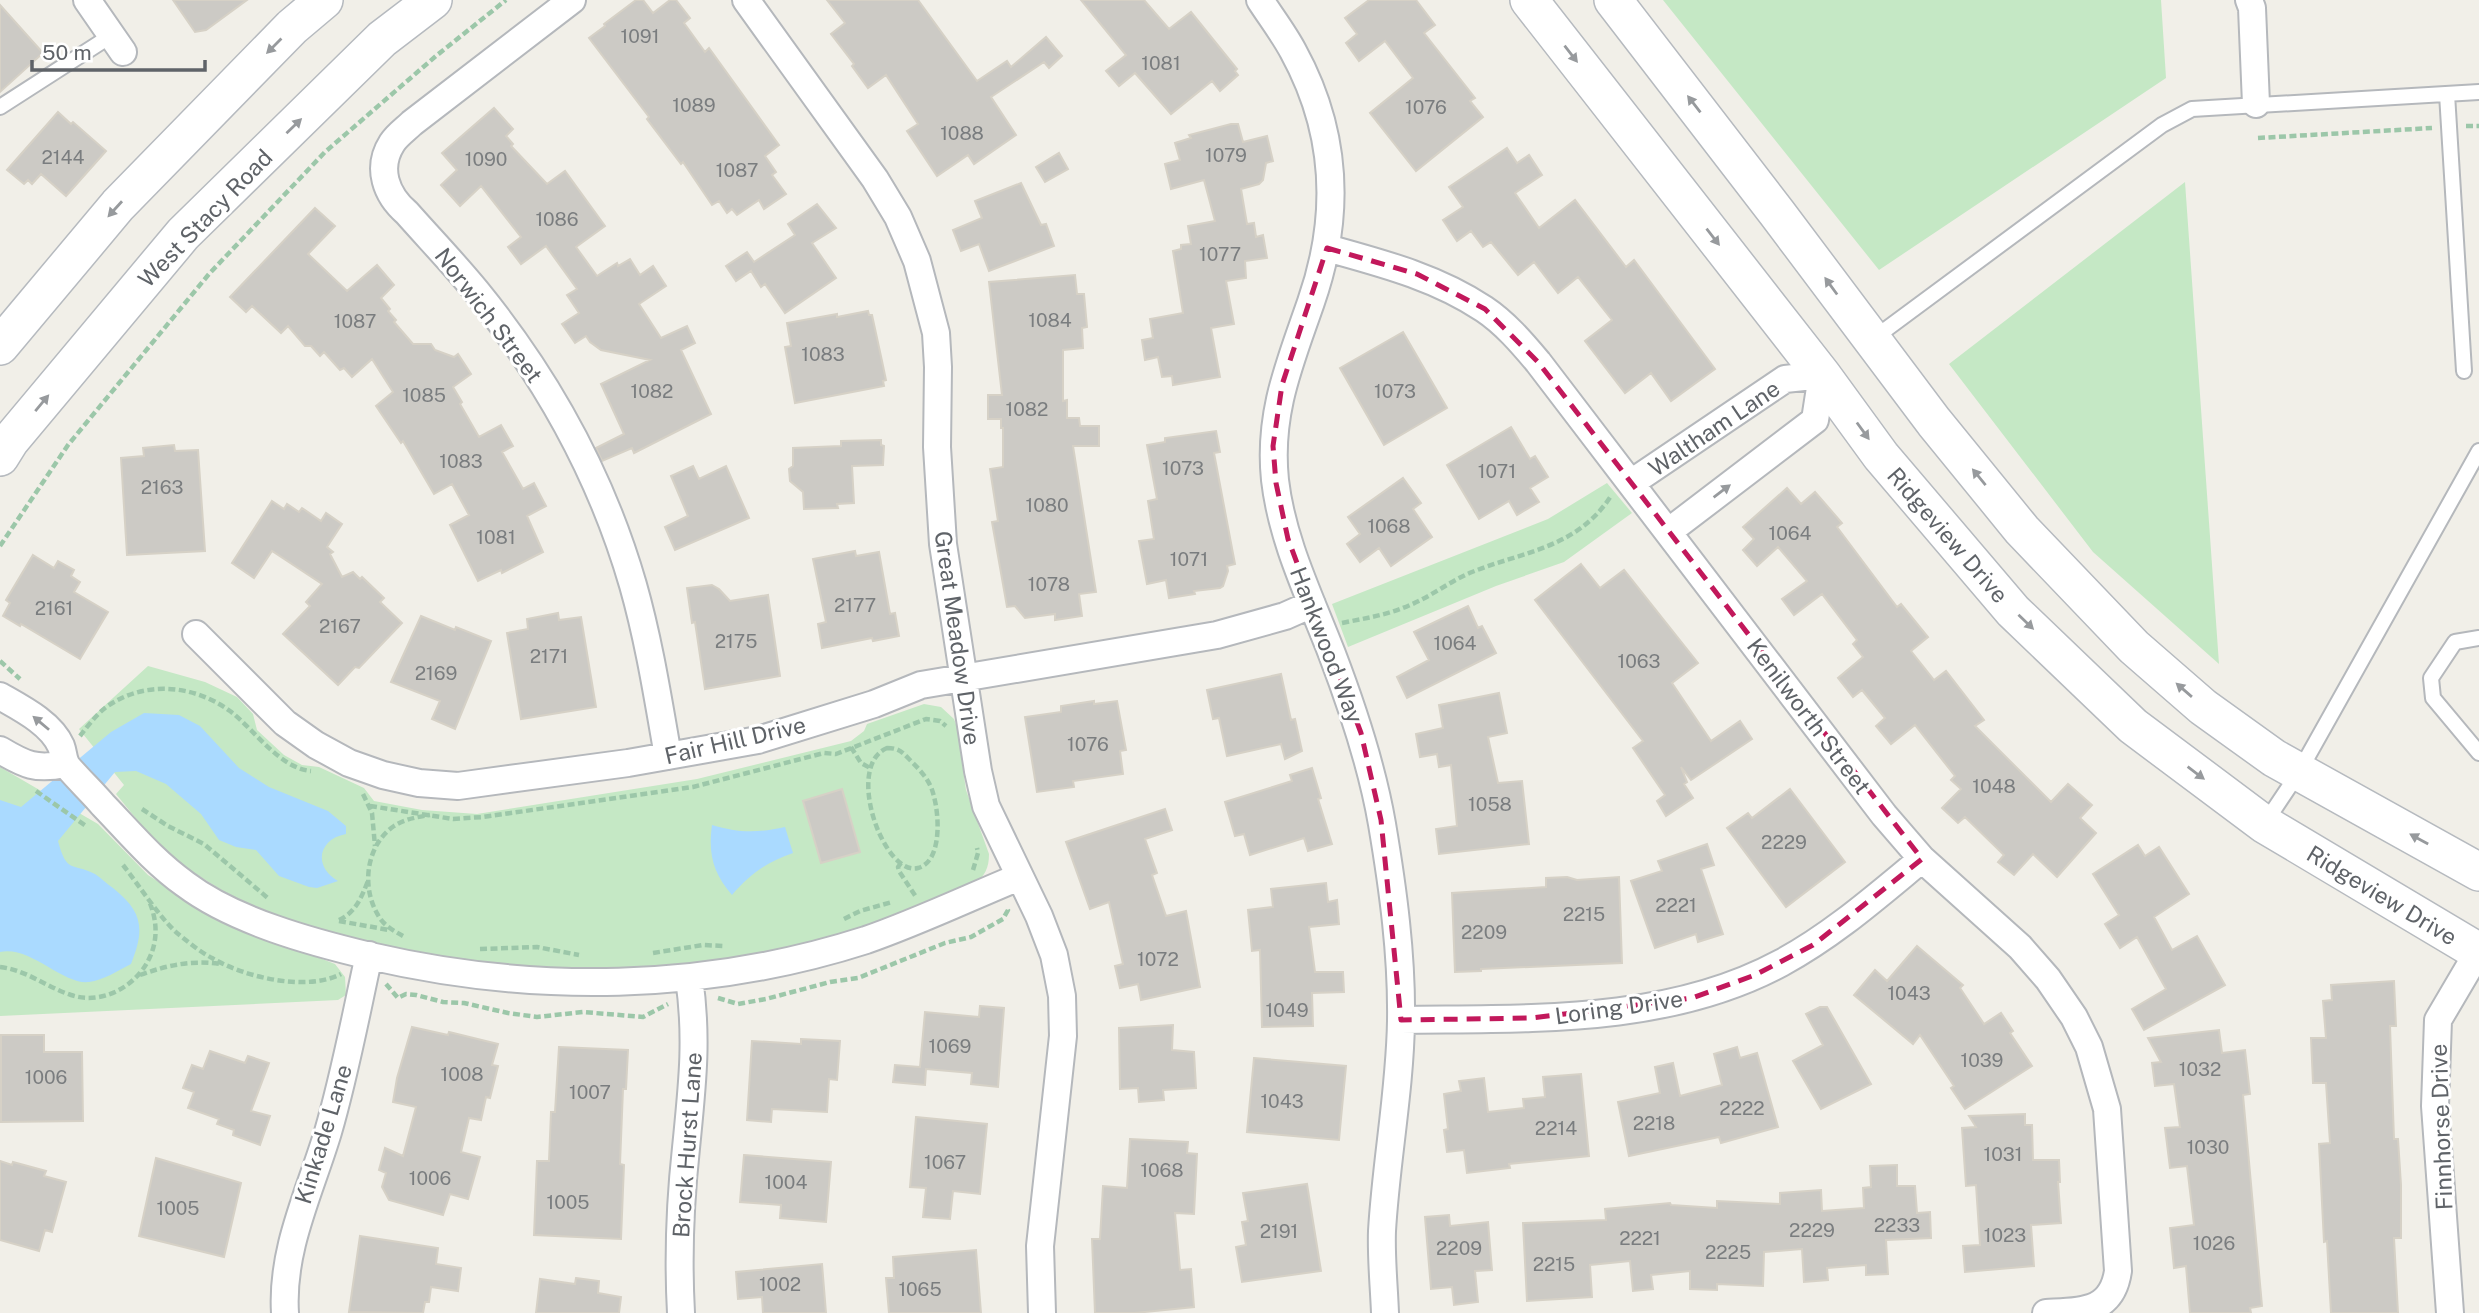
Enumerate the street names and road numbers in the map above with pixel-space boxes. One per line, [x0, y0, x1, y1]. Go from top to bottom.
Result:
street label: West Stacy Road [132, 144, 278, 292]
street label: Norwich Street [430, 242, 548, 388]
street label: Waltham Lane [1643, 374, 1785, 482]
street label: Ridgeview Drive [1882, 462, 2014, 608]
street label: Great Meadow Drive [930, 529, 986, 747]
street label: Hankwood Way [1285, 563, 1369, 727]
street label: Kenilworth Street [1742, 633, 1876, 799]
street label: Fair Hill Drive [662, 711, 808, 769]
street label: Ridgeview Drive [2302, 840, 2462, 950]
street label: Loring Drive [1553, 985, 1685, 1029]
street label: Finnhorse Drive [2425, 1043, 2457, 1211]
street label: Brock Hurst Lane [667, 1051, 707, 1239]
street label: Kinkade Lane [289, 1061, 357, 1207]

